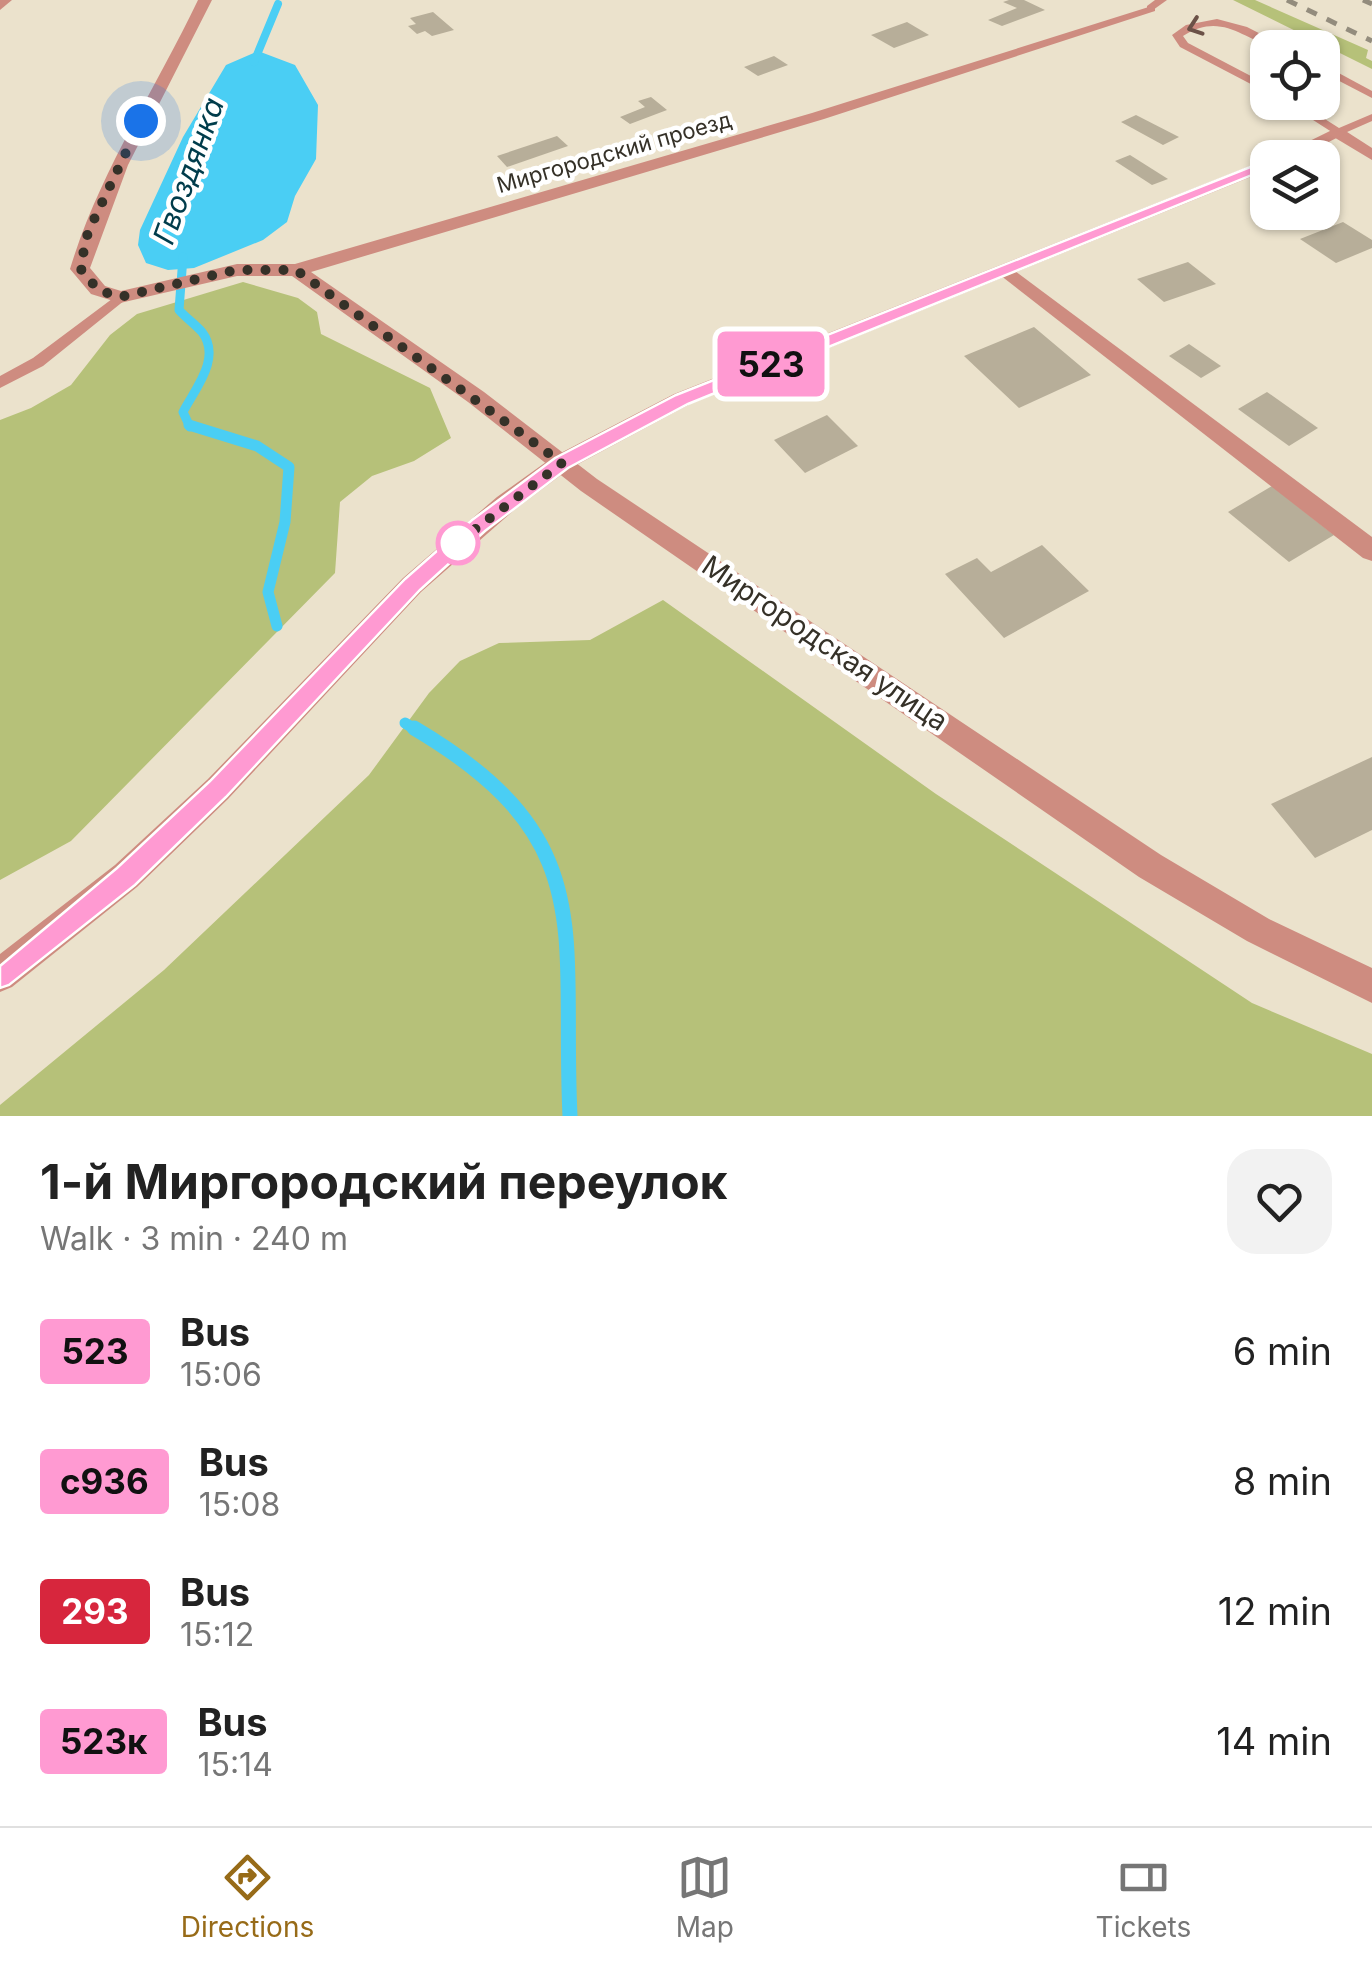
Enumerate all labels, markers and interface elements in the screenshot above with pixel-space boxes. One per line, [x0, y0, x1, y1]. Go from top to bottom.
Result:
one-way arrow [1187, 15, 1205, 35]
map controls [1250, 30, 1340, 230]
button: locate [1250, 30, 1340, 120]
water label: Гвоздянка [145, 92, 231, 249]
your location [116, 96, 166, 146]
street label: Миргородский проезд [494, 106, 735, 198]
button: layers [1250, 140, 1340, 230]
line badge: 523 [714, 332, 828, 396]
text: 523 [737, 343, 805, 385]
unlabelled marker [437, 522, 479, 564]
street label: Миргородская улица [696, 548, 954, 738]
button: heart [1227, 1149, 1332, 1254]
text: 1-й Миргородский переулок [40, 1152, 728, 1211]
text: Walk · 3 min · 240 m [40, 1219, 348, 1258]
text: Bus [180, 1309, 250, 1355]
text: 6 min [1233, 1328, 1332, 1374]
text: 523 [61, 1330, 129, 1372]
text: 15:06 [180, 1355, 262, 1394]
text: Bus [199, 1439, 269, 1485]
text: 8 min [1233, 1458, 1332, 1504]
text: с936 [60, 1460, 149, 1502]
text: 15:08 [199, 1485, 280, 1524]
text: Bus [180, 1569, 250, 1615]
text: 12 min [1218, 1588, 1332, 1634]
text: 293 [61, 1590, 129, 1632]
text: 15:12 [180, 1615, 254, 1654]
text: Bus [197, 1699, 268, 1745]
text: 14 min [1216, 1718, 1332, 1764]
text: 523к [60, 1720, 147, 1762]
text: 15:14 [197, 1745, 273, 1784]
tab: Directions [181, 1850, 314, 1944]
tab: Map [676, 1850, 734, 1944]
tab: Tickets [1096, 1850, 1191, 1944]

